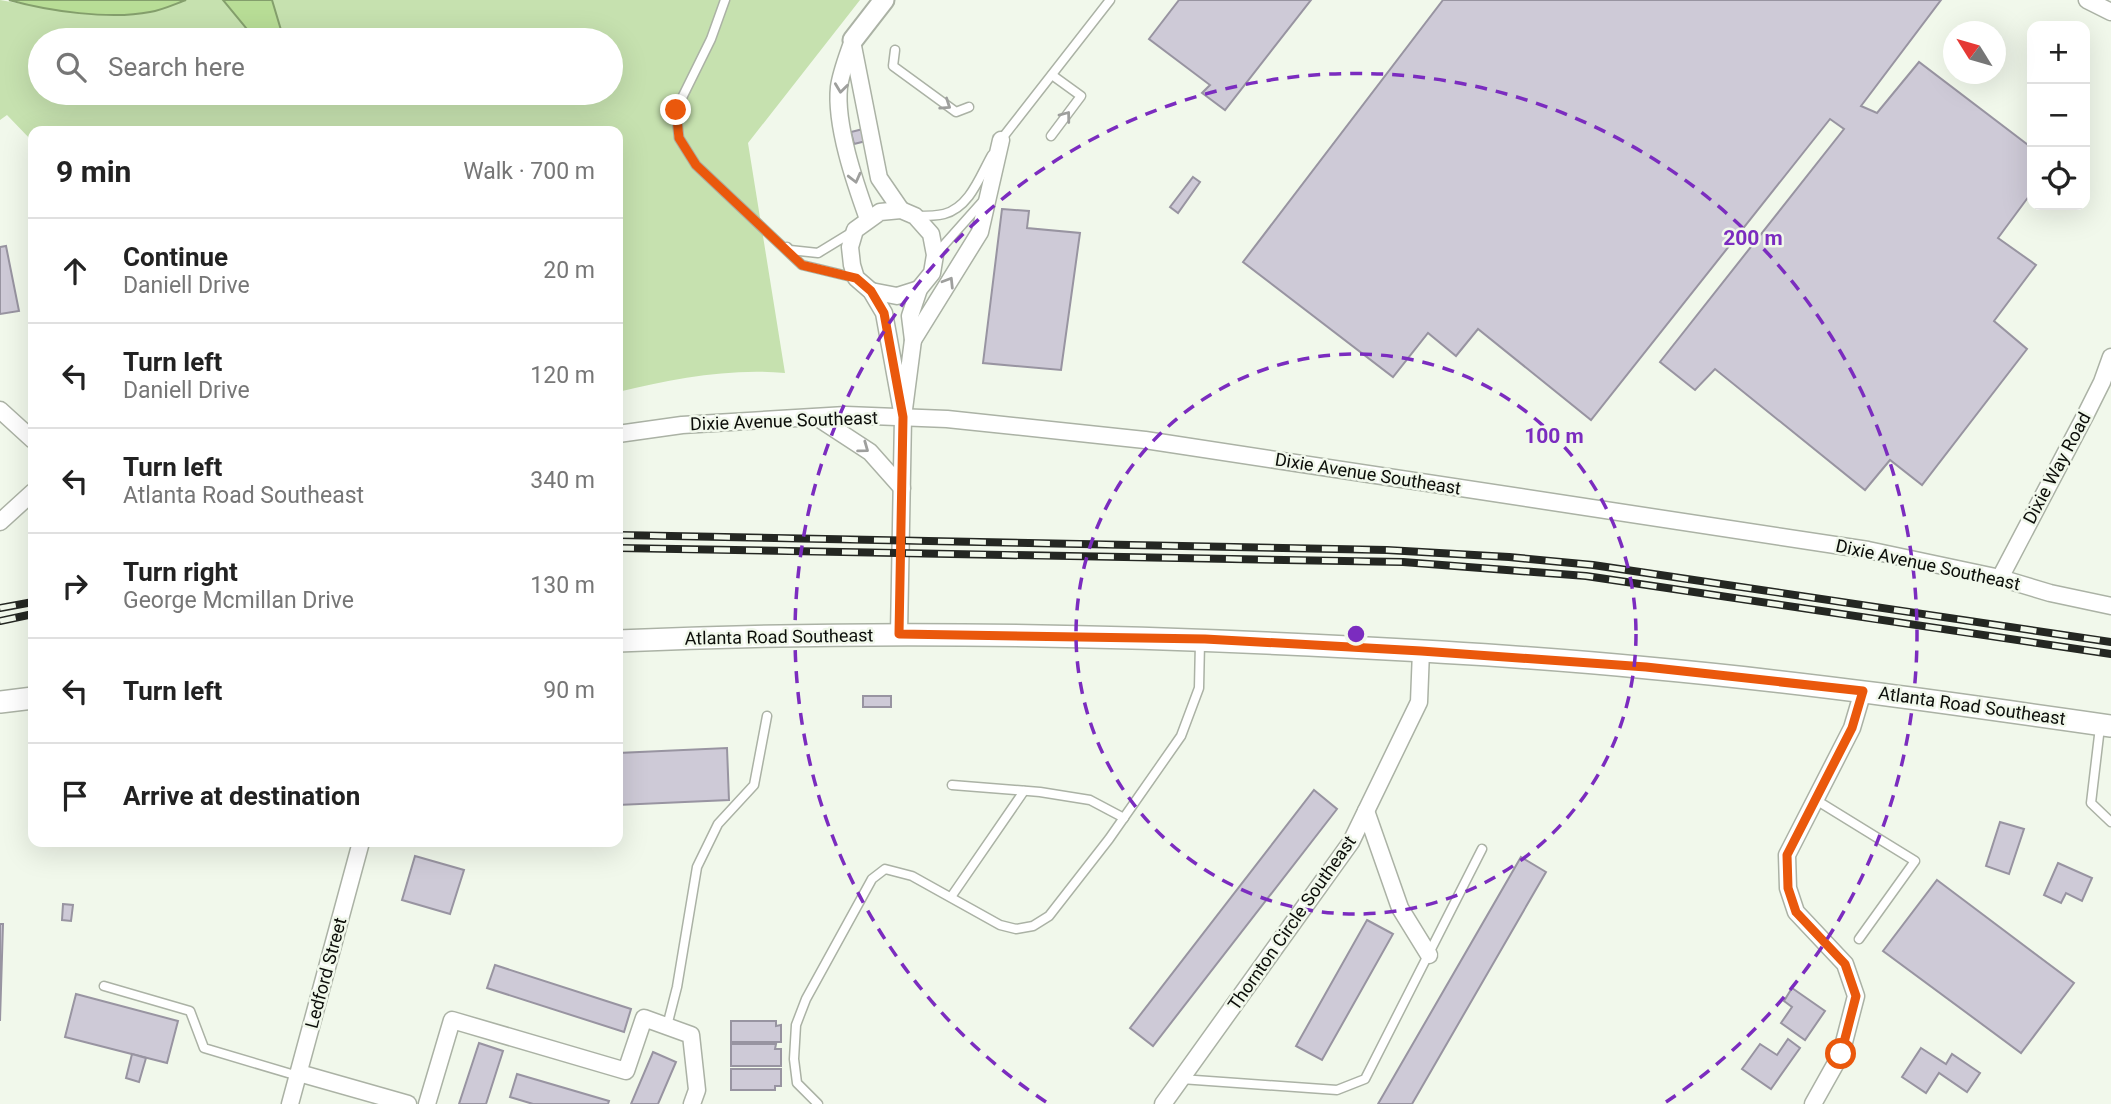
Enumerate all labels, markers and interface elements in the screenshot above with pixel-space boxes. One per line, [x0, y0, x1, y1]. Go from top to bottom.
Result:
north arrow [1943, 21, 2006, 84]
map controls [2027, 21, 2090, 210]
button: + [2027, 21, 2090, 84]
search box [28, 28, 623, 105]
icon: search [52, 48, 90, 86]
text: Search here [108, 52, 245, 82]
one-way arrow [833, 82, 848, 94]
button: − [2027, 84, 2090, 147]
route end [660, 94, 691, 125]
one-way arrow [938, 97, 951, 110]
one-way arrow [1057, 112, 1070, 124]
button: locate [2027, 147, 2090, 210]
text: 9 min [56, 154, 131, 189]
text: Walk · 700 m [463, 158, 595, 185]
one-way arrow [847, 172, 861, 184]
text: 200 m [1723, 226, 1783, 250]
text: Continue [123, 242, 228, 272]
icon: ahead [56, 252, 94, 290]
text: 20 m [543, 257, 595, 284]
text: Daniell Drive [123, 272, 250, 299]
one-way arrow [940, 277, 953, 290]
text: Turn left [123, 347, 222, 377]
icon: left [56, 357, 94, 395]
text: 120 m [530, 362, 595, 389]
text: Daniell Drive [123, 377, 250, 404]
street label: Dixie Avenue Southeast [690, 407, 878, 434]
street label: Dixie Way Road [2018, 408, 2095, 527]
text: 100 m [1524, 424, 1584, 448]
one-way arrow [856, 440, 869, 453]
street label: Dixie Avenue Southeast [1274, 448, 1463, 499]
text: Turn left [123, 452, 222, 482]
icon: left [56, 462, 94, 500]
text: 340 m [530, 467, 595, 494]
text: Atlanta Road Southeast [123, 482, 364, 509]
street label: Dixie Avenue Southeast [1834, 535, 2022, 594]
text: Turn right [123, 557, 238, 587]
icon: right [56, 567, 94, 605]
text: 130 m [530, 572, 595, 599]
text: George Mcmillan Drive [123, 587, 354, 614]
centre of rings [1344, 622, 1368, 646]
street label: Atlanta Road Southeast [684, 624, 874, 649]
icon: left [56, 672, 94, 710]
text: Turn left [123, 676, 222, 706]
text: 90 m [543, 677, 595, 704]
street label: Atlanta Road Southeast [1877, 682, 2067, 729]
icon: arrive [56, 777, 94, 815]
text: Arrive at destination [123, 781, 360, 811]
street label: Thornton Circle Southeast [1223, 831, 1360, 1014]
street label: Ledford Street [301, 915, 350, 1031]
route start [1825, 1038, 1856, 1069]

